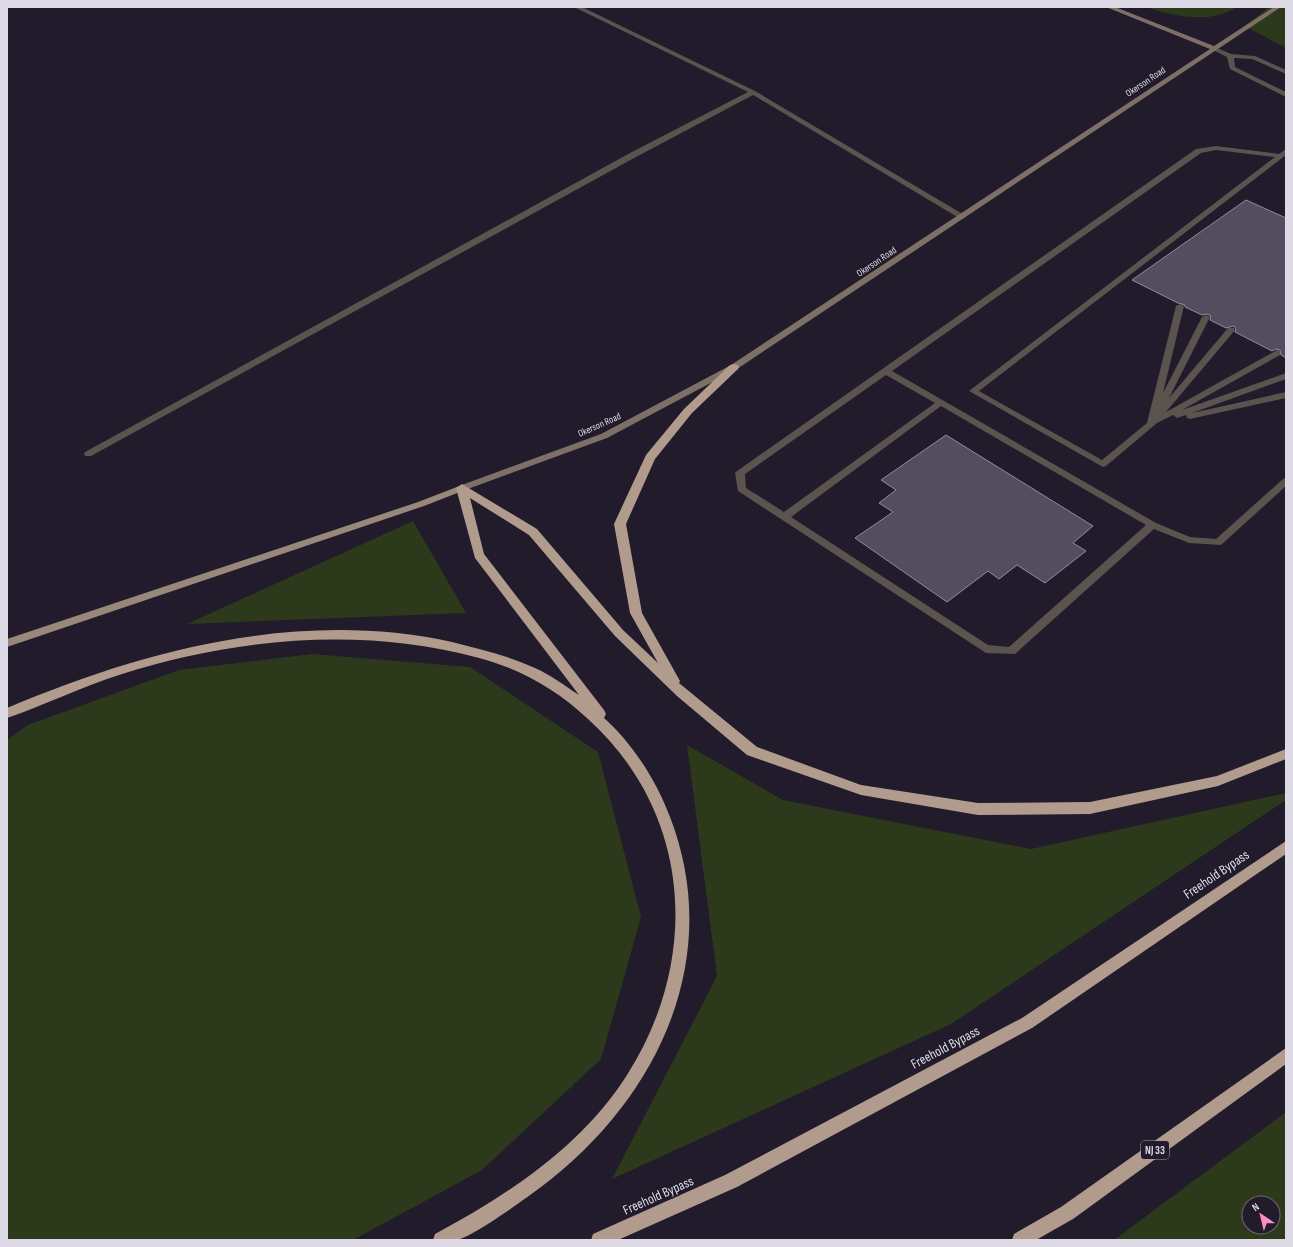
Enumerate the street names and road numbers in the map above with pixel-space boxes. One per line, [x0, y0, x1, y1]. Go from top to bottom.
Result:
street label: Okerson Road [1123, 64, 1168, 100]
street label: Okerson Road [854, 244, 899, 280]
street label: Okerson Road [576, 410, 623, 440]
street label: Freehold Bypass [1180, 846, 1252, 903]
street label: Freehold Bypass [908, 1022, 983, 1073]
road number: NJ 33 [1141, 1141, 1169, 1159]
street label: Freehold Bypass [620, 1172, 696, 1219]

